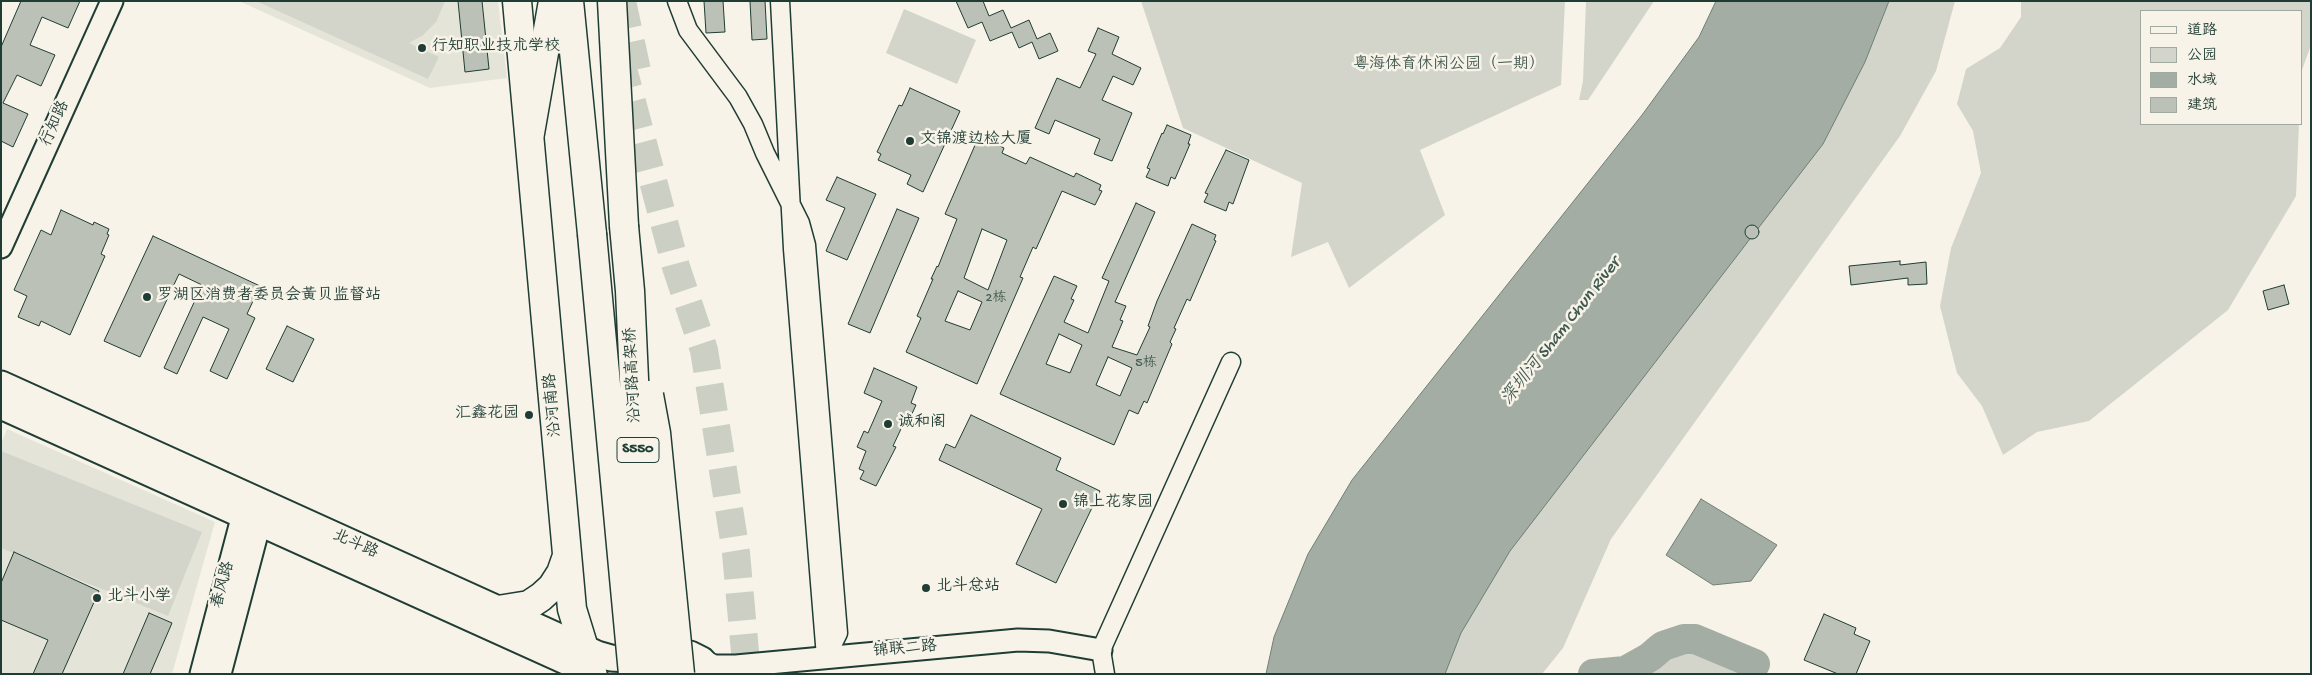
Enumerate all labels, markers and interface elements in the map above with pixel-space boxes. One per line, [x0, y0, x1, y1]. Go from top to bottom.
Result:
legend [2140, 10, 2302, 125]
text: 道路 [2187, 22, 2217, 40]
place label: 行知职业技术学校 [432, 38, 560, 58]
marker: 行知职业技术学校 [416, 42, 428, 54]
text: 公园 [2187, 47, 2217, 65]
park label: 粤海体育休闲公园（一期） [1353, 56, 1545, 76]
text: 水域 [2187, 72, 2217, 90]
text: 建筑 [2187, 97, 2217, 115]
street label: 行知路 [37, 98, 75, 150]
place label: 文锦渡边检大厦 [920, 131, 1032, 151]
marker: 文锦渡边检大厦 [904, 135, 916, 147]
water label: 深圳河 Sham Chun River [1498, 254, 1626, 410]
place label: 罗湖区消费者委员会黄贝监督站 [157, 287, 381, 307]
marker: 罗湖区消费者委员会黄贝监督站 [141, 291, 153, 303]
house number: 2栋 [986, 291, 1006, 307]
street label: 沿河路高架桥 [622, 327, 646, 423]
house number: 5栋 [1135, 356, 1157, 372]
street label: 沿河南路 [542, 372, 566, 438]
place label: 汇鑫花园 [455, 405, 519, 425]
marker: 汇鑫花园 [523, 409, 535, 421]
place label: 诚和阁 [898, 414, 946, 434]
marker: 诚和阁 [882, 418, 894, 430]
road number: S550 [617, 438, 659, 462]
place label: 锦上花家园 [1073, 494, 1153, 514]
marker: 锦上花家园 [1057, 498, 1069, 510]
street label: 北斗路 [329, 526, 381, 564]
street label: 春风路 [209, 559, 239, 611]
place label: 北斗总站 [936, 578, 1000, 598]
marker: 北斗总站 [920, 582, 932, 594]
place label: 北斗小学 [107, 588, 171, 608]
marker: 北斗小学 [91, 592, 103, 604]
street label: 锦联二路 [872, 638, 938, 662]

